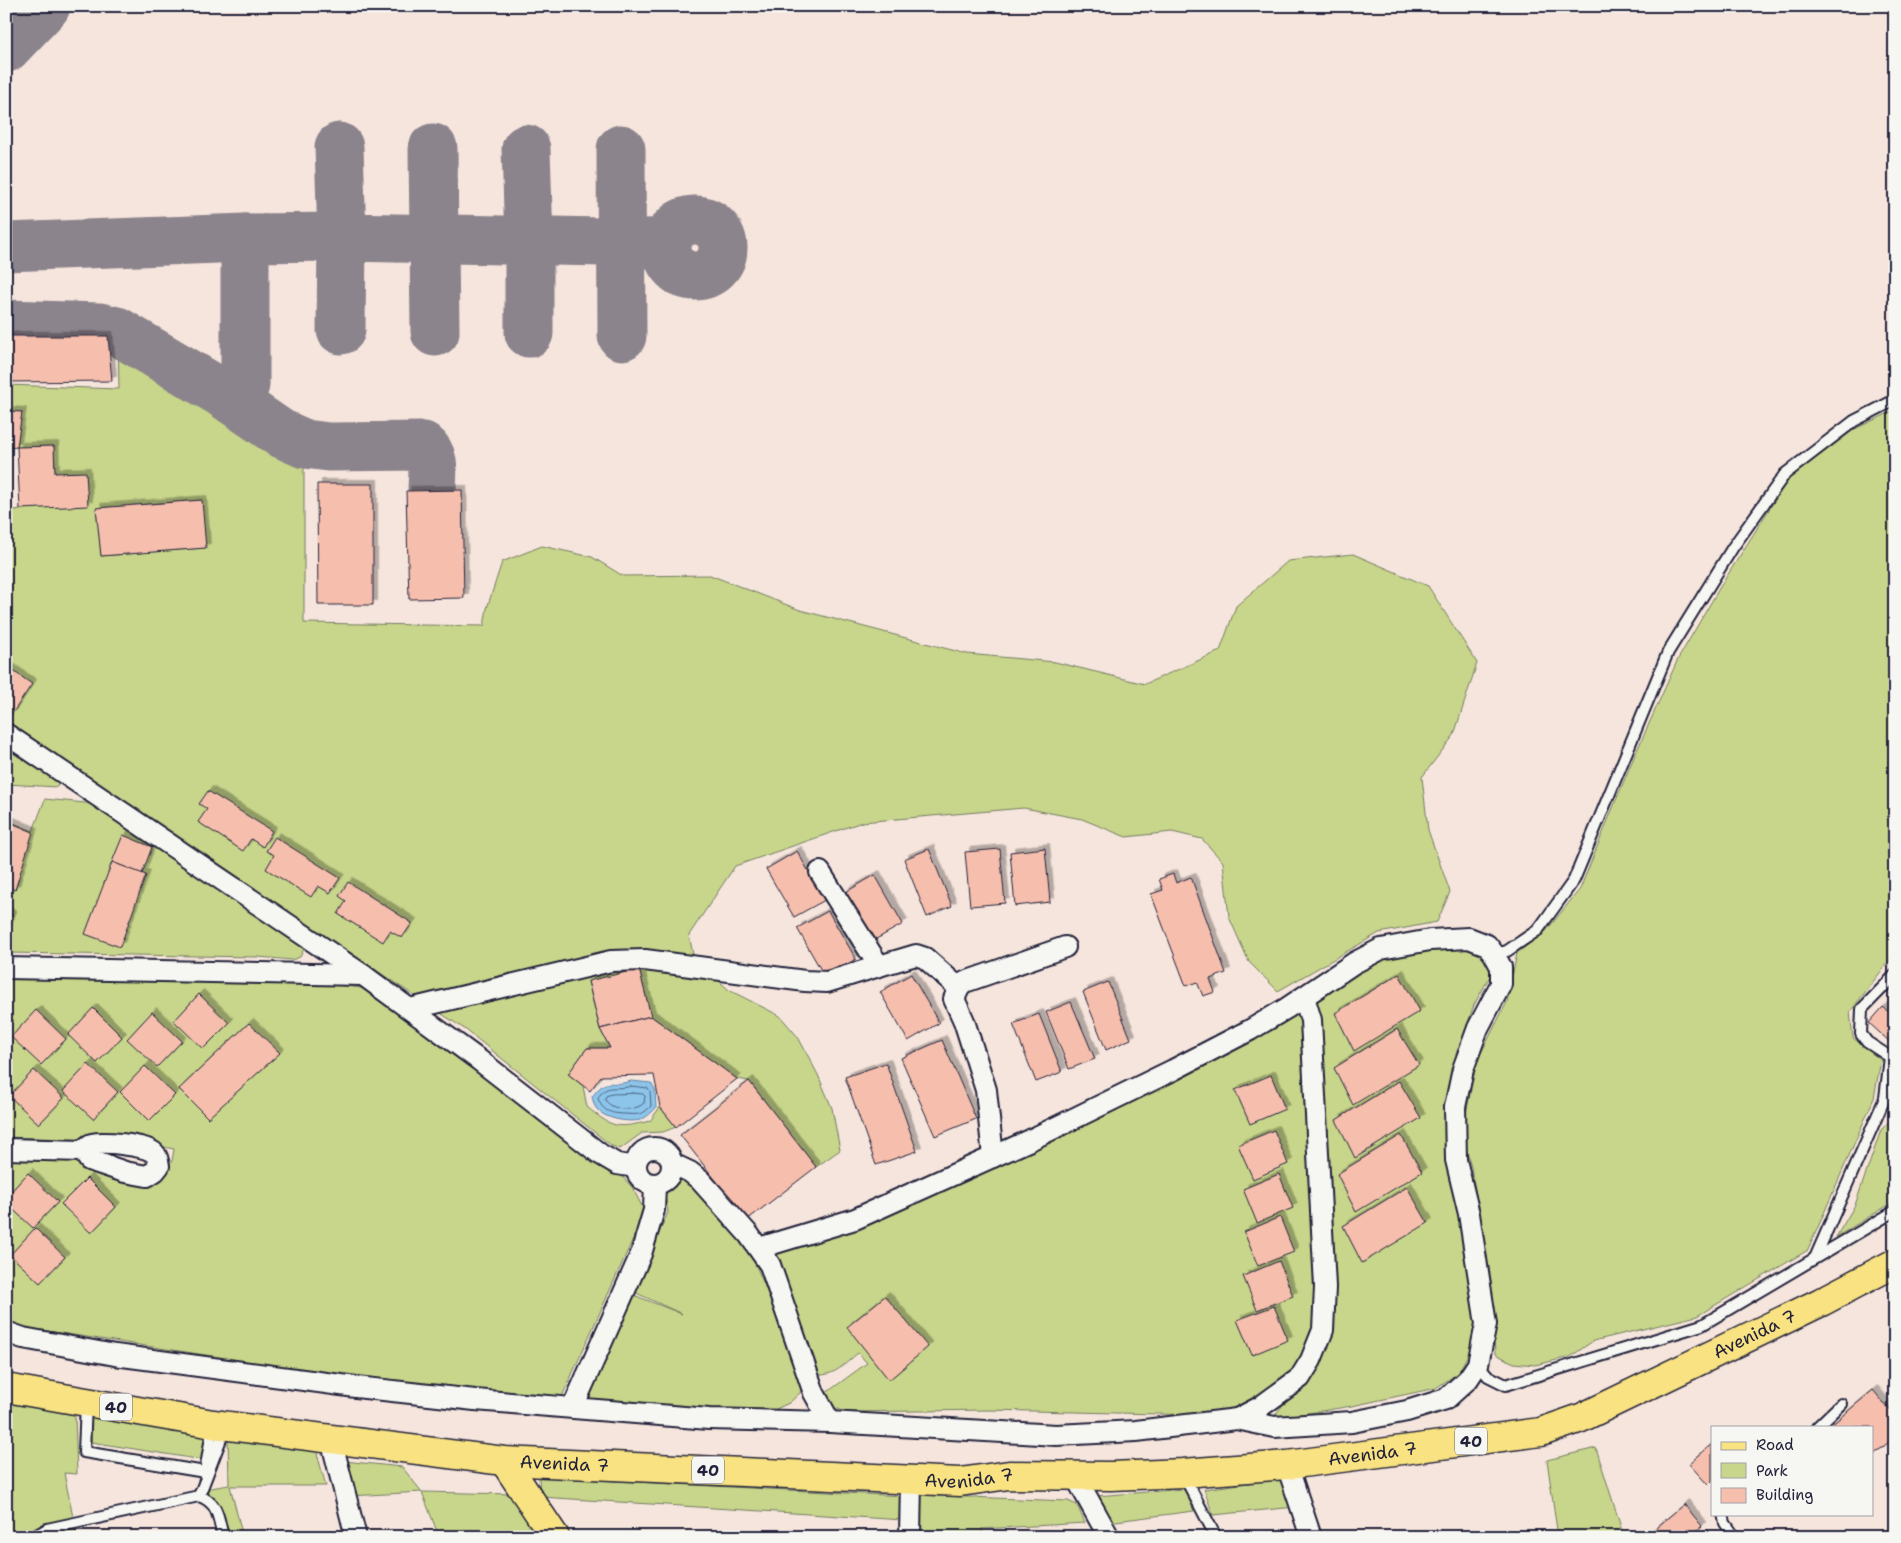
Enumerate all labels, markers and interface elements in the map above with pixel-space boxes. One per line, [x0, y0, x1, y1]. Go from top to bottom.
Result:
street label: Avenida 7 [1709, 1304, 1800, 1364]
road number: 40 [100, 1394, 132, 1420]
legend [1711, 1426, 1874, 1516]
road number: 40 [1455, 1428, 1487, 1454]
text: Road [1756, 1435, 1794, 1455]
street label: Avenida 7 [1327, 1436, 1418, 1472]
street label: Avenida 7 [519, 1450, 610, 1478]
road number: 40 [692, 1456, 724, 1484]
text: Park [1756, 1461, 1788, 1481]
street label: Avenida 7 [924, 1463, 1015, 1494]
text: Building [1756, 1485, 1813, 1505]

